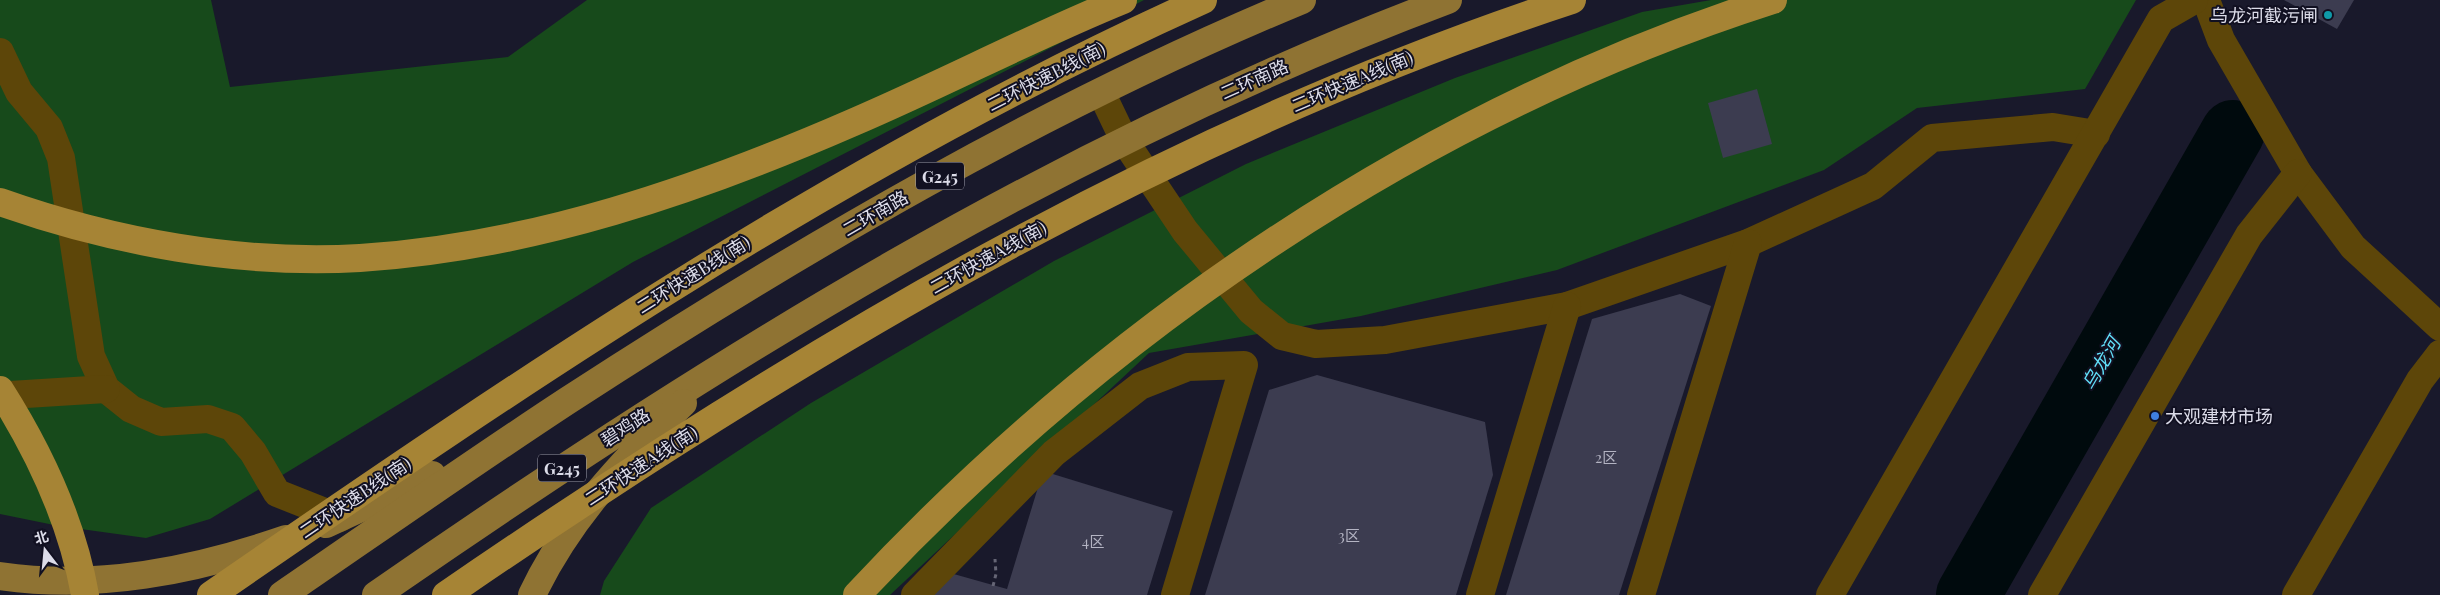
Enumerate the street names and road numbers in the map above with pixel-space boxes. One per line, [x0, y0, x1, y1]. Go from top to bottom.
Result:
street label: 二环快速B线(南) [983, 36, 1109, 116]
street label: 二环快速A线(南) [1288, 45, 1416, 117]
street label: 二环南路 [1216, 53, 1292, 105]
road number: G245 [916, 162, 964, 190]
street label: 二环南路 [838, 185, 912, 241]
street label: 二环快速A线(南) [925, 215, 1051, 299]
street label: 二环快速B线(南) [632, 229, 754, 319]
street label: 碧鸡路 [596, 402, 654, 452]
street label: 二环快速A线(南) [580, 420, 702, 510]
street label: 二环快速B线(南) [294, 451, 416, 543]
road number: G245 [538, 454, 586, 482]

